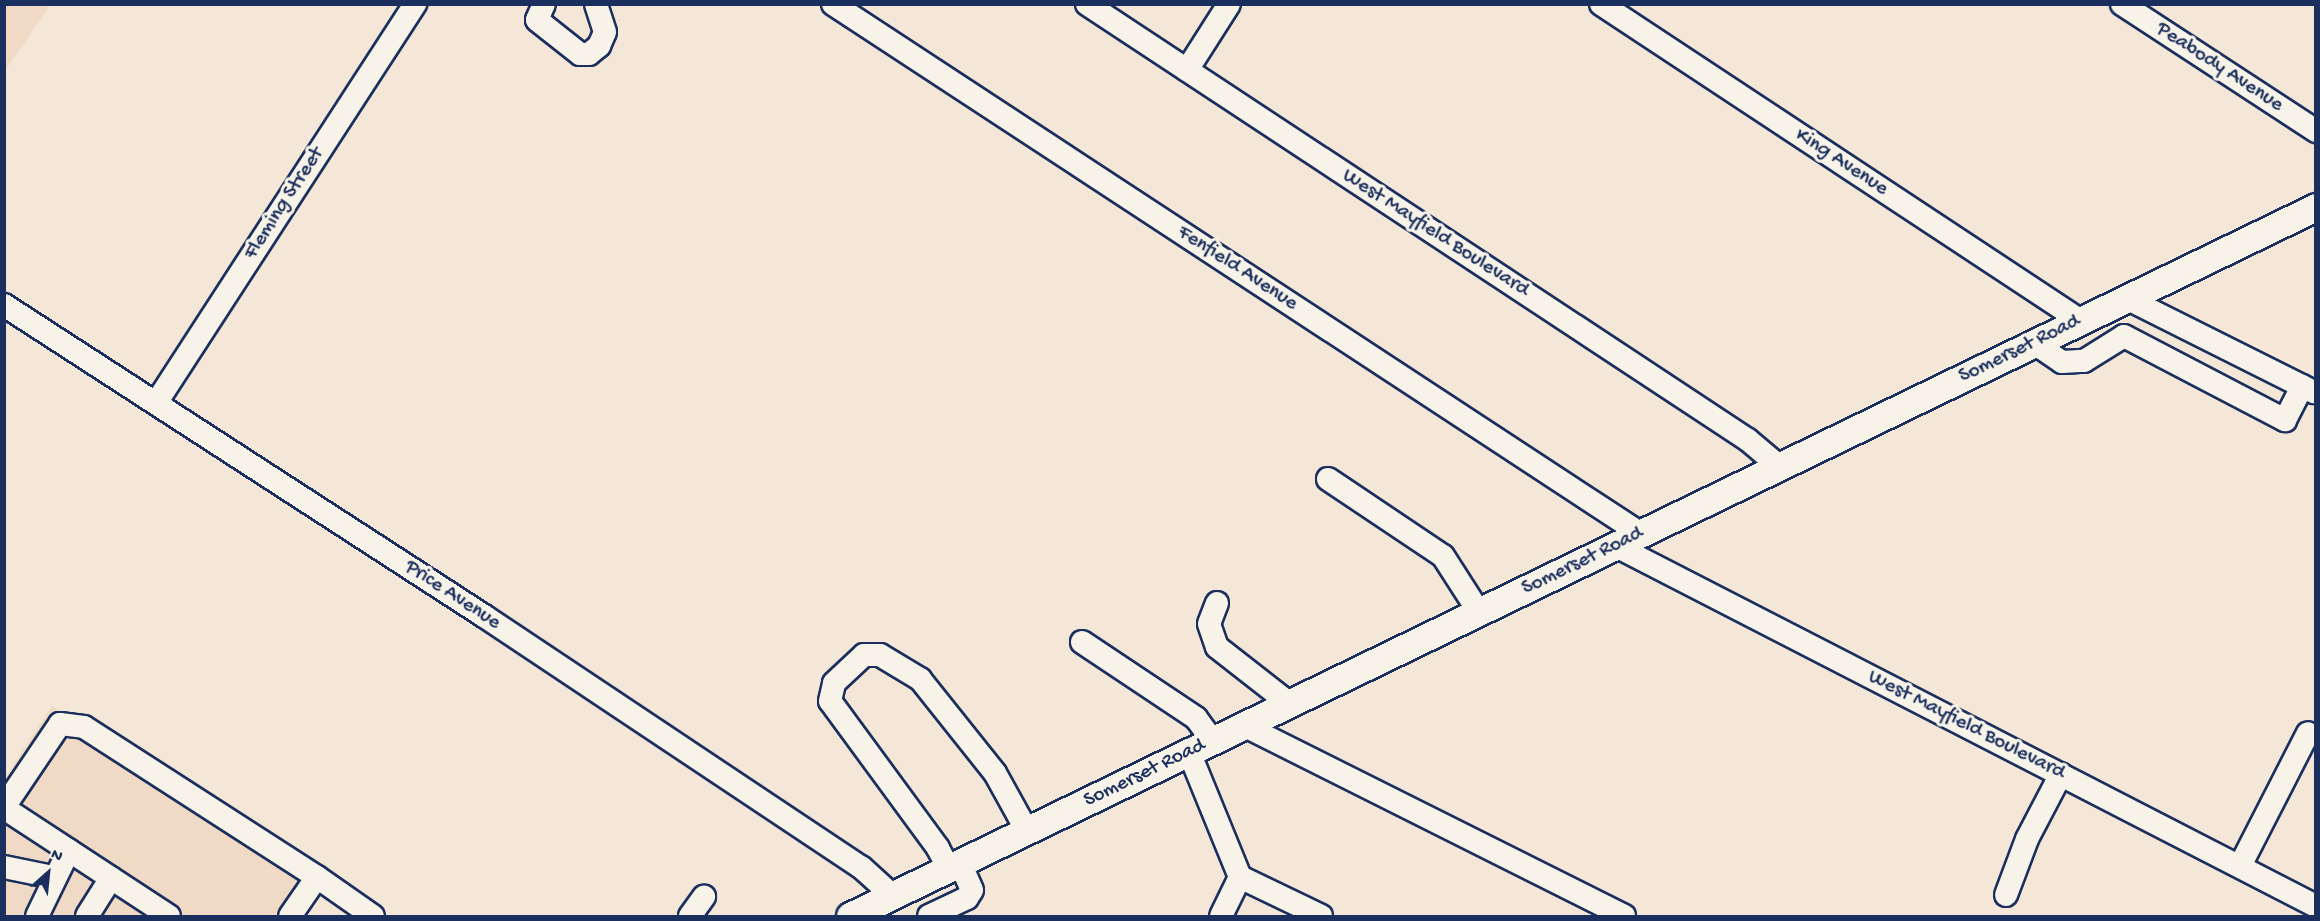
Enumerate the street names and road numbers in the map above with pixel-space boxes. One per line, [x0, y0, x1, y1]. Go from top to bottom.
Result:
street label: Peabody Avenue [2151, 17, 2287, 119]
street label: King Avenue [1790, 124, 1892, 202]
street label: Fleming Street [239, 143, 331, 265]
street label: West Mayfield Boulevard [1337, 164, 1533, 304]
street label: Fenfield Avenue [1172, 221, 1302, 317]
street label: Somerset Road [1955, 310, 2085, 390]
street label: Somerset Road [1518, 522, 1648, 602]
street label: Price Avenue [399, 556, 505, 636]
street label: West Mayfield Boulevard [1863, 665, 2069, 787]
street label: Somerset Road [1080, 734, 1210, 814]

